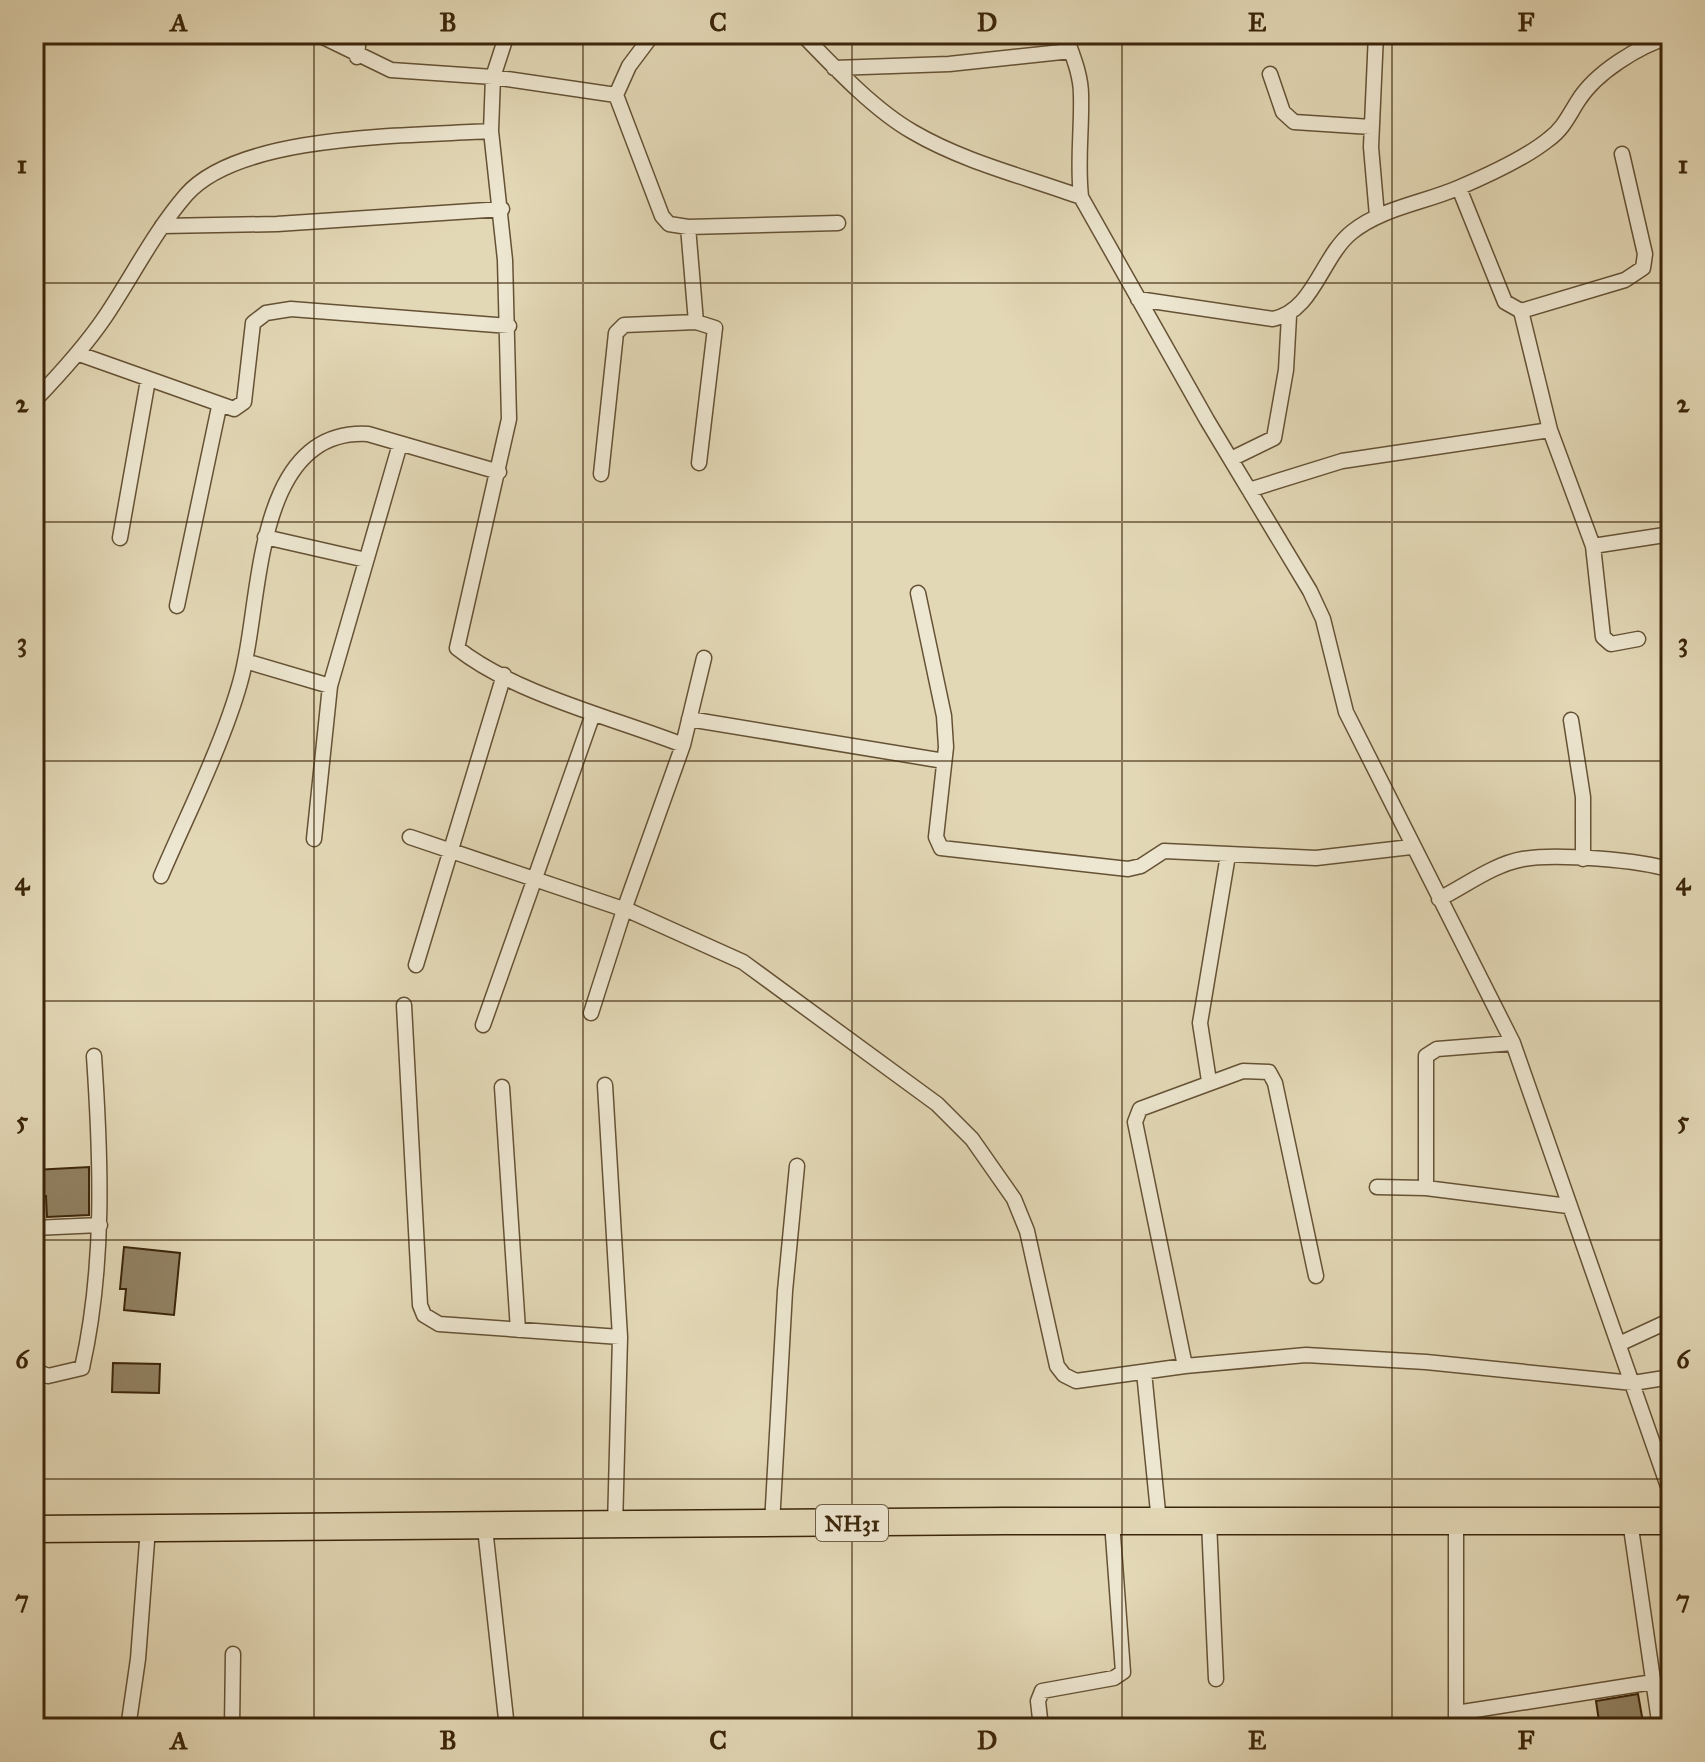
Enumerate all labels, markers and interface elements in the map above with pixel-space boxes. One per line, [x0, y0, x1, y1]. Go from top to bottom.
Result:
text: A [168, 6, 188, 38]
text: B [439, 6, 457, 38]
text: C [709, 6, 727, 38]
text: D [977, 6, 997, 38]
text: E [1248, 6, 1267, 38]
text: F [1518, 6, 1535, 38]
text: 1 [17, 148, 27, 180]
text: 1 [1678, 148, 1688, 180]
text: 2 [16, 387, 30, 419]
text: 2 [1677, 387, 1691, 419]
text: 3 [17, 626, 27, 658]
text: 3 [1678, 626, 1688, 658]
text: 4 [15, 865, 31, 897]
text: 4 [1676, 865, 1692, 897]
text: 5 [16, 1104, 29, 1136]
text: 5 [1677, 1104, 1690, 1136]
text: 6 [15, 1343, 30, 1375]
text: 6 [1676, 1343, 1691, 1375]
road number: NH31 [816, 1505, 888, 1541]
text: 7 [15, 1583, 29, 1615]
text: 7 [1676, 1583, 1690, 1615]
text: A [168, 1724, 188, 1756]
text: B [439, 1724, 457, 1756]
text: C [709, 1724, 727, 1756]
text: D [977, 1724, 997, 1756]
text: E [1248, 1724, 1267, 1756]
text: F [1518, 1724, 1535, 1756]

